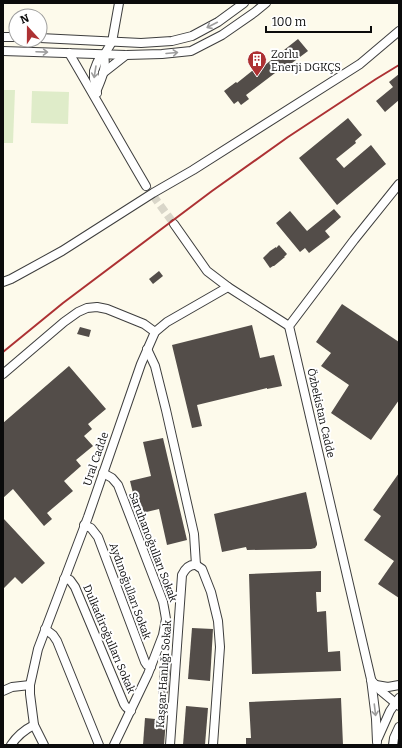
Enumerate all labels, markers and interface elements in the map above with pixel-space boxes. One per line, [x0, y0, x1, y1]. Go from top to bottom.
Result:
north arrow [8, 8, 48, 48]
scale bar [266, 8, 371, 34]
text: N [18, 11, 31, 27]
text: 100 m [272, 15, 307, 29]
one-way arrow [206, 22, 218, 29]
one-way arrow [35, 48, 48, 56]
place label: Zorlu Enerji DGKÇS [271, 48, 341, 74]
one-way arrow [165, 49, 178, 57]
building icon: Zorlu Enerji DGKÇS [246, 49, 268, 77]
one-way arrow [91, 65, 99, 78]
street label: Özbekistan Cadde [304, 367, 338, 459]
street label: Ural Cadde [81, 430, 111, 488]
street label: Saruhanoğulları Sokak [126, 490, 180, 604]
street label: Aydınoğulları Sokak [106, 541, 154, 642]
street label: Dulkadiroğulları Sokak [80, 583, 138, 696]
street label: Kaşgar Hanlığı Sokak [154, 619, 174, 728]
one-way arrow [371, 703, 379, 716]

